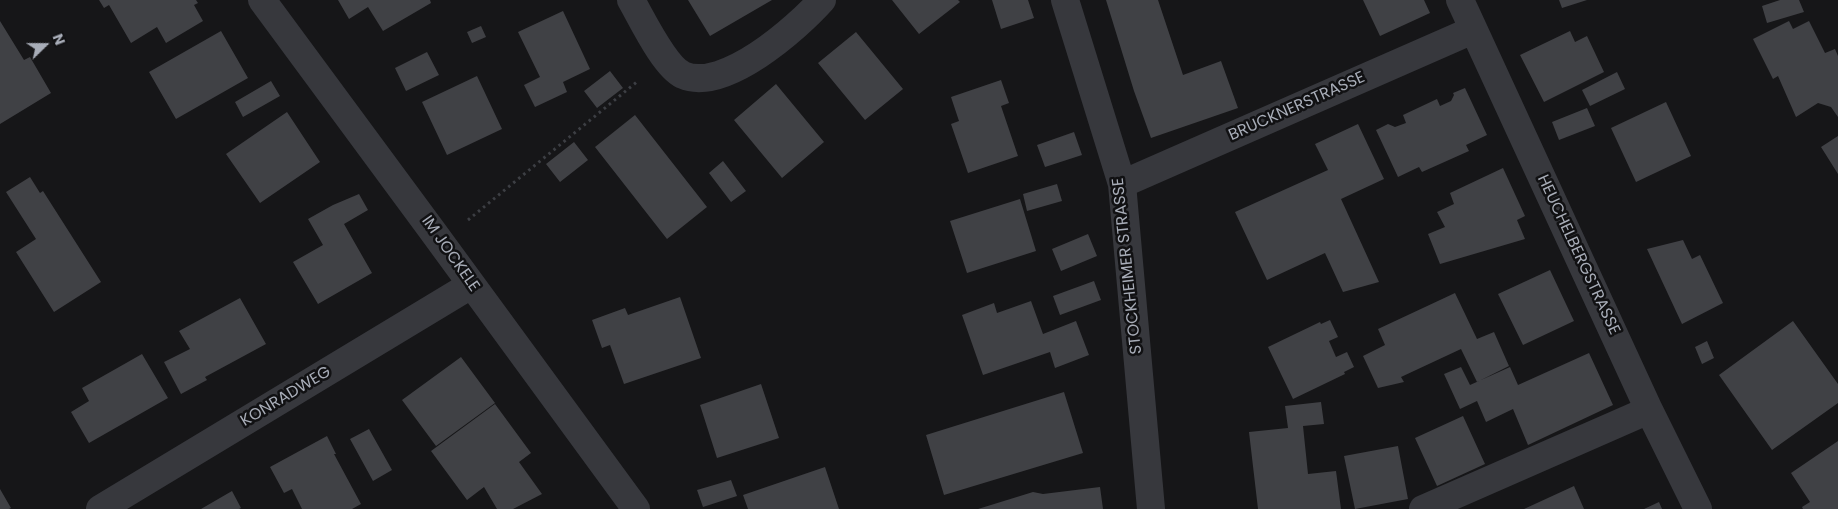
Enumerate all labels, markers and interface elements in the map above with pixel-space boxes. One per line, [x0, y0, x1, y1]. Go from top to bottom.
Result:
north arrow [20, 20, 70, 70]
text: N [48, 31, 70, 48]
street label: BRUCKNERSTRASSE [1226, 68, 1368, 146]
street label: HEUCHELBERGSTRASSE [1532, 172, 1624, 338]
street label: STOCKHEIMER STRASSE [1109, 177, 1147, 355]
street label: IM JOCKELE [417, 212, 483, 296]
street label: KONRADWEG [238, 363, 334, 431]

